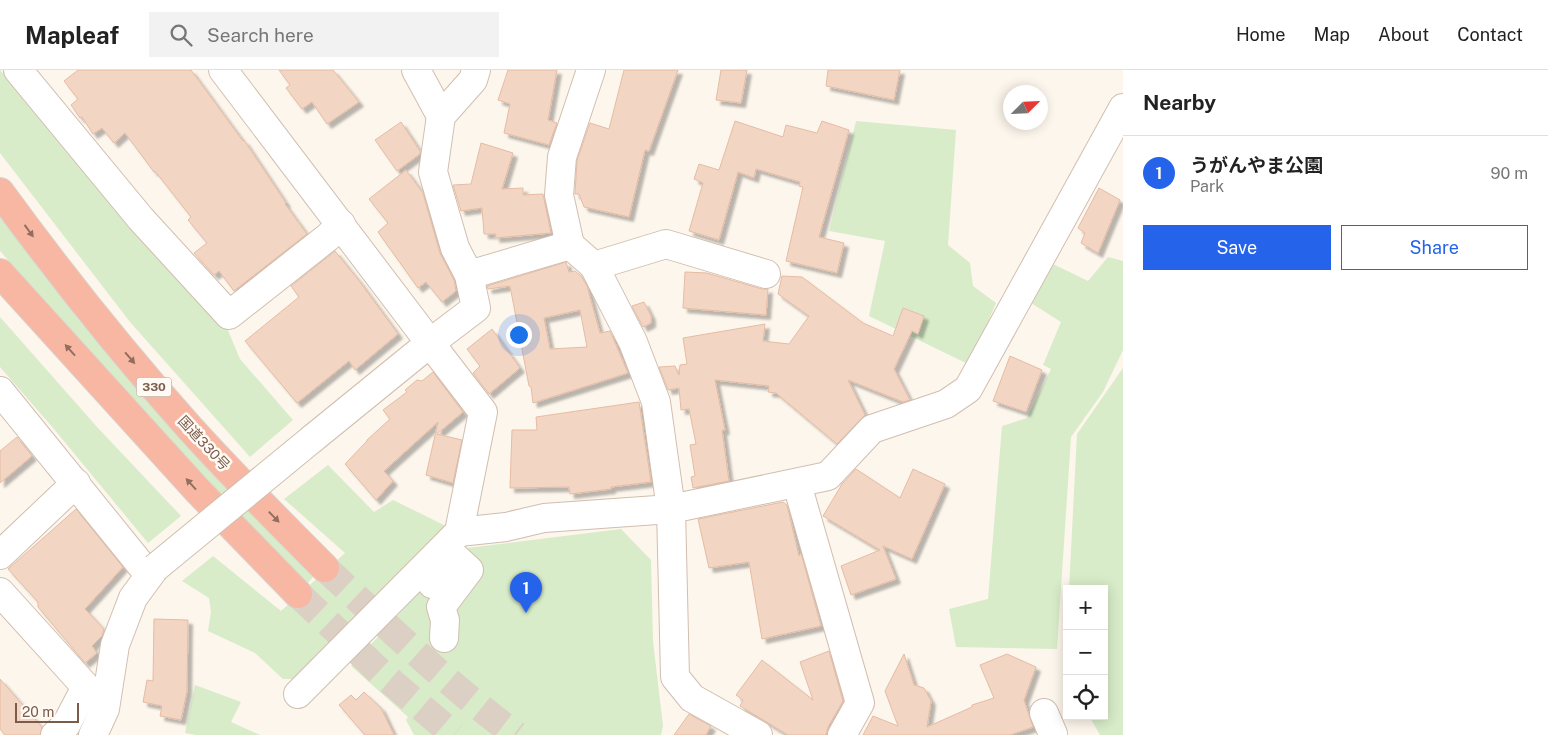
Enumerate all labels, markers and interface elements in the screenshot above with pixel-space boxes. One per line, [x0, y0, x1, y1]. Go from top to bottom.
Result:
search box [149, 12, 499, 57]
text: Mapleaf [25, 21, 119, 49]
icon: search [167, 21, 195, 49]
text: Search here [207, 24, 314, 46]
text: Home [1236, 24, 1286, 45]
text: Map [1314, 24, 1350, 45]
text: About [1378, 24, 1429, 45]
text: Contact [1457, 24, 1523, 45]
north arrow [1003, 85, 1048, 130]
text: Nearby [1143, 90, 1216, 115]
text: うがんやま公園 [1190, 154, 1323, 176]
text: 1 [1156, 164, 1162, 183]
text: 90 m [1491, 164, 1528, 183]
text: Park [1190, 177, 1224, 196]
one-way arrow [24, 224, 34, 238]
button: Save [1143, 225, 1331, 270]
button: Share [1341, 225, 1528, 270]
your location [506, 322, 532, 348]
one-way arrow [64, 345, 76, 357]
one-way arrow [124, 352, 136, 364]
road number: 330 [136, 378, 172, 396]
street label: 国道330号 [175, 413, 233, 473]
one-way arrow [185, 478, 197, 490]
one-way arrow [268, 511, 280, 523]
pin: 1 [510, 572, 542, 613]
map controls [1063, 585, 1108, 720]
button: + [1063, 585, 1108, 630]
button: − [1063, 630, 1108, 675]
button: locate [1063, 675, 1108, 720]
scale bar [15, 700, 79, 723]
text: 20 m [22, 704, 54, 720]

